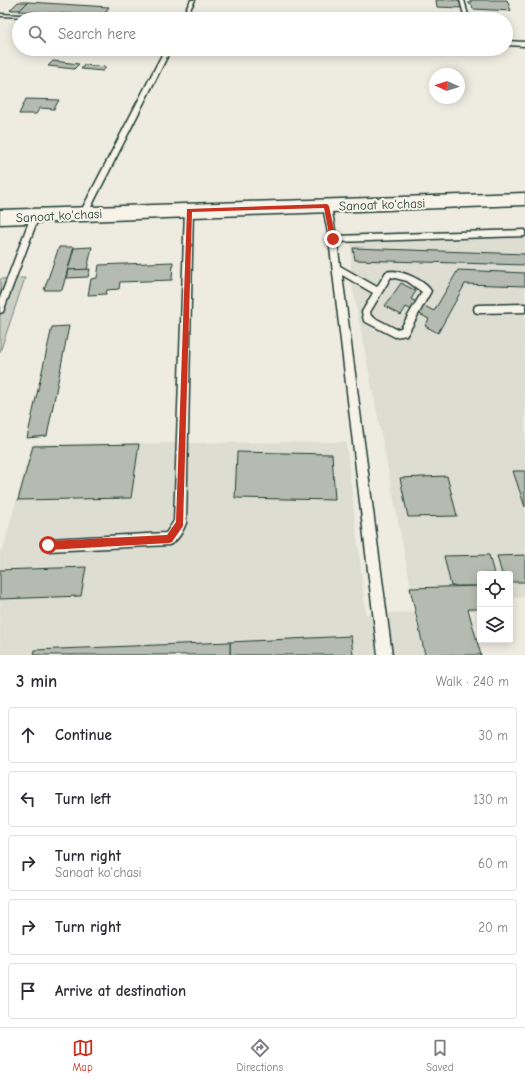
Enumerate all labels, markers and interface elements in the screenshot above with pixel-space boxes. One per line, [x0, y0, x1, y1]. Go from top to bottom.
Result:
search box [12, 12, 513, 56]
icon: search [26, 23, 48, 45]
text: Search here [58, 25, 136, 43]
north arrow [429, 68, 465, 104]
street label: Sanoat ko'chasi [339, 195, 425, 214]
street label: Sanoat ko'chasi [15, 206, 103, 225]
route end [324, 230, 342, 248]
route start [39, 536, 57, 554]
map controls [477, 571, 513, 643]
button: locate [477, 571, 513, 607]
button: layers [477, 607, 513, 643]
text: 3 min [16, 672, 57, 691]
text: Walk · 240 m [436, 674, 509, 689]
icon: ahead [17, 724, 39, 746]
text: Continue [55, 726, 112, 744]
text: 30 m [478, 728, 508, 743]
icon: left [17, 788, 39, 810]
text: Turn left [55, 790, 111, 808]
text: 130 m [473, 792, 508, 807]
text: Turn right [55, 847, 121, 865]
icon: right [17, 852, 39, 874]
text: 60 m [478, 856, 508, 871]
text: Sanoat ko'chasi [55, 865, 141, 880]
icon: right [17, 916, 39, 938]
text: Turn right [55, 918, 121, 936]
text: 20 m [478, 920, 508, 935]
icon: arrive [17, 980, 39, 1002]
text: Arrive at destination [55, 982, 186, 1000]
tab: Map [72, 1037, 94, 1074]
tab: Directions [237, 1037, 283, 1074]
tab: Saved [426, 1037, 453, 1074]

